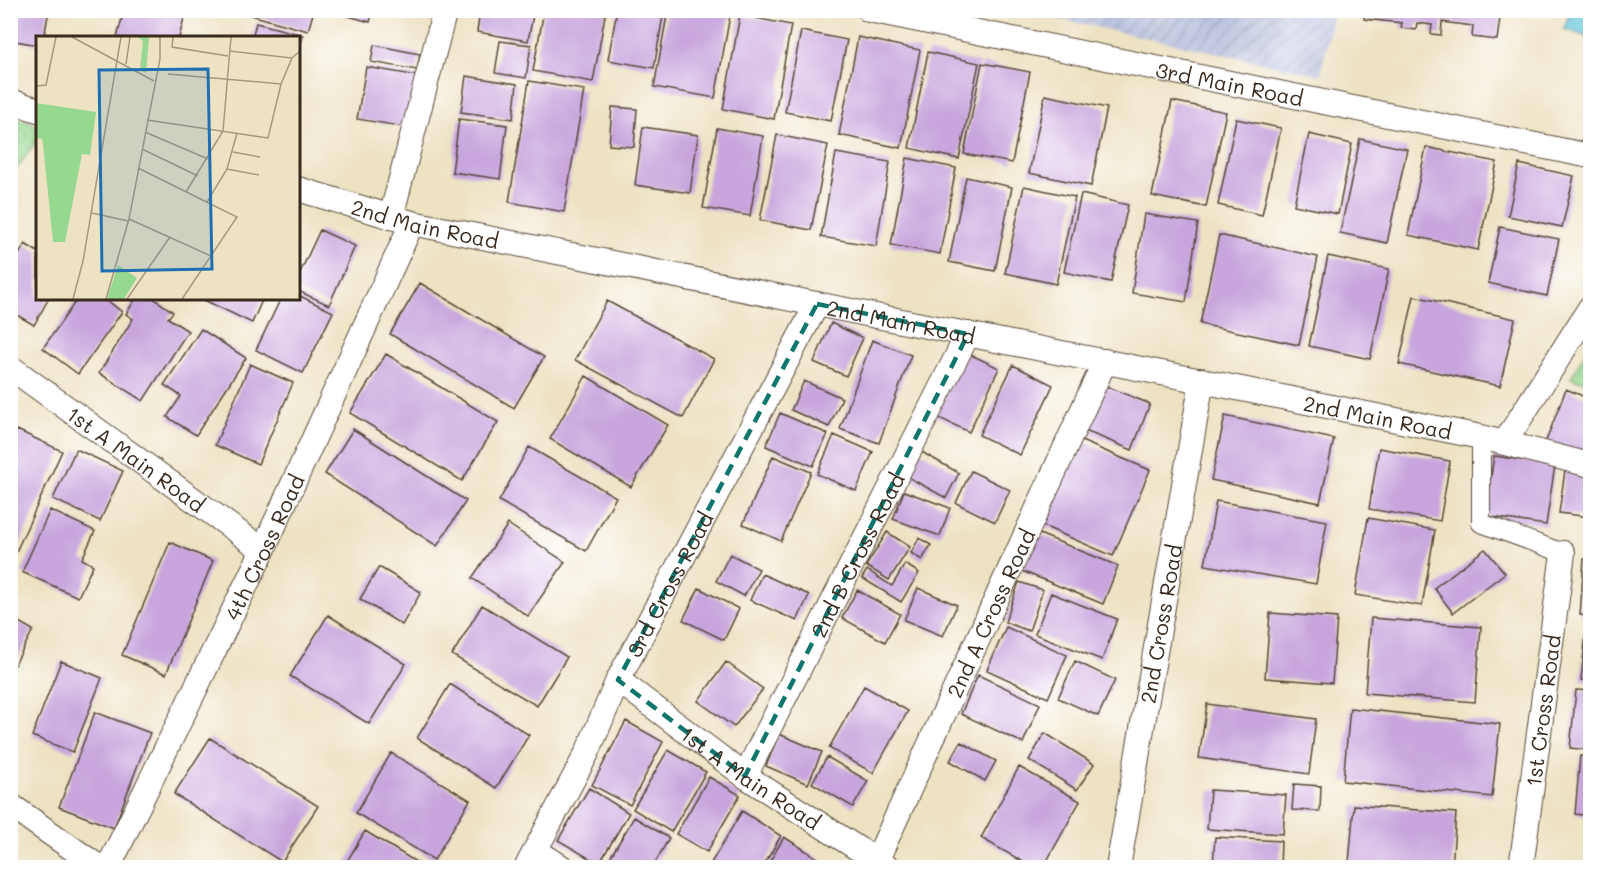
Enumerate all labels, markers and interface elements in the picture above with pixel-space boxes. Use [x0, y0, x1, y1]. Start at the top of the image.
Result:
inset map [36, 36, 300, 300]
street label: 3rd Main Road [1154, 55, 1306, 111]
street label: 2nd Main Road [349, 192, 501, 254]
street label: 2nd Main Road [825, 293, 978, 349]
street label: 2nd Main Road [1301, 388, 1454, 444]
street label: 1st A Main Road [62, 399, 211, 517]
street label: 2nd B Cross Road [804, 468, 909, 641]
street label: 4th Cross Road [218, 470, 309, 624]
street label: 3rd Cross Road [619, 507, 718, 661]
street label: 2nd A Cross Road [940, 524, 1040, 701]
street label: 2nd Cross Road [1133, 542, 1187, 705]
street label: 1st Cross Road [1519, 633, 1566, 788]
street label: 1st A Main Road [676, 719, 826, 835]

